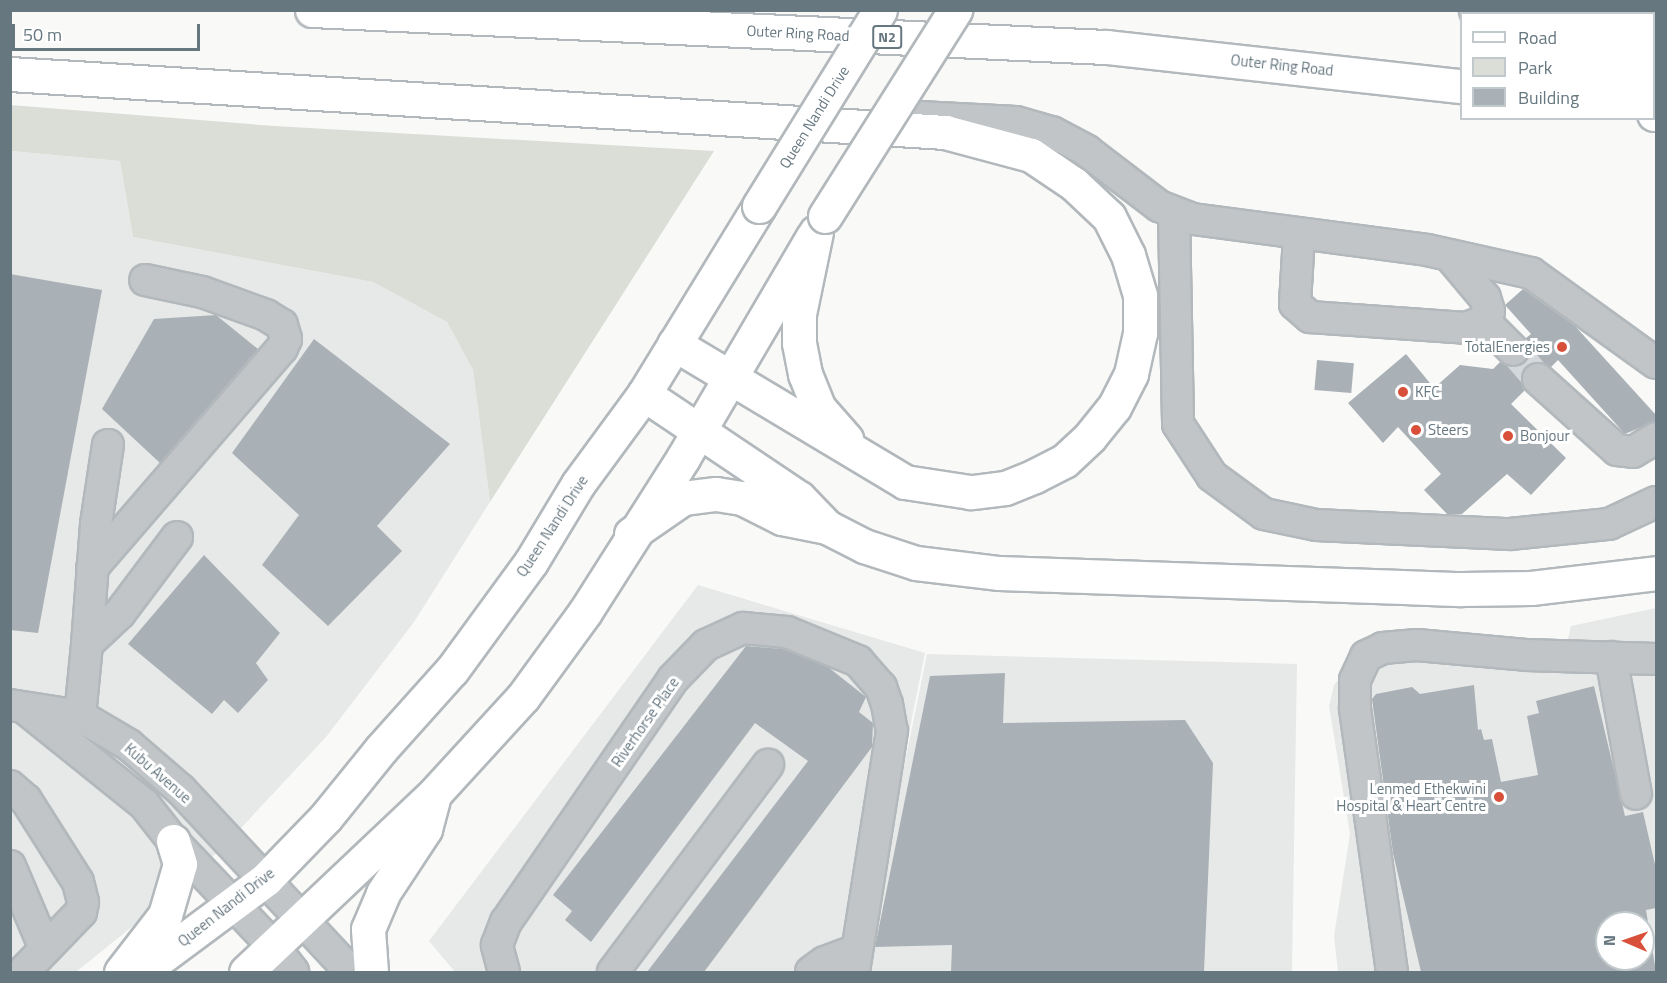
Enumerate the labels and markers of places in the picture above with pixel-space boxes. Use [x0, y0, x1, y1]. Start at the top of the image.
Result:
place label: TotalEnergies [1465, 338, 1550, 356]
marker: TotalEnergies [1555, 340, 1569, 354]
place label: KFC [1415, 383, 1439, 401]
marker: KFC [1396, 385, 1410, 399]
place label: Steers [1428, 421, 1469, 439]
marker: Steers [1409, 423, 1423, 437]
place label: Bonjour [1520, 427, 1570, 445]
marker: Bonjour [1501, 429, 1515, 443]
place label: Lenmed Ethekwini Hospital & Heart Centre [1336, 779, 1486, 814]
marker: Lenmed Ethekwini Hospital & Heart Centre [1490, 788, 1508, 806]

